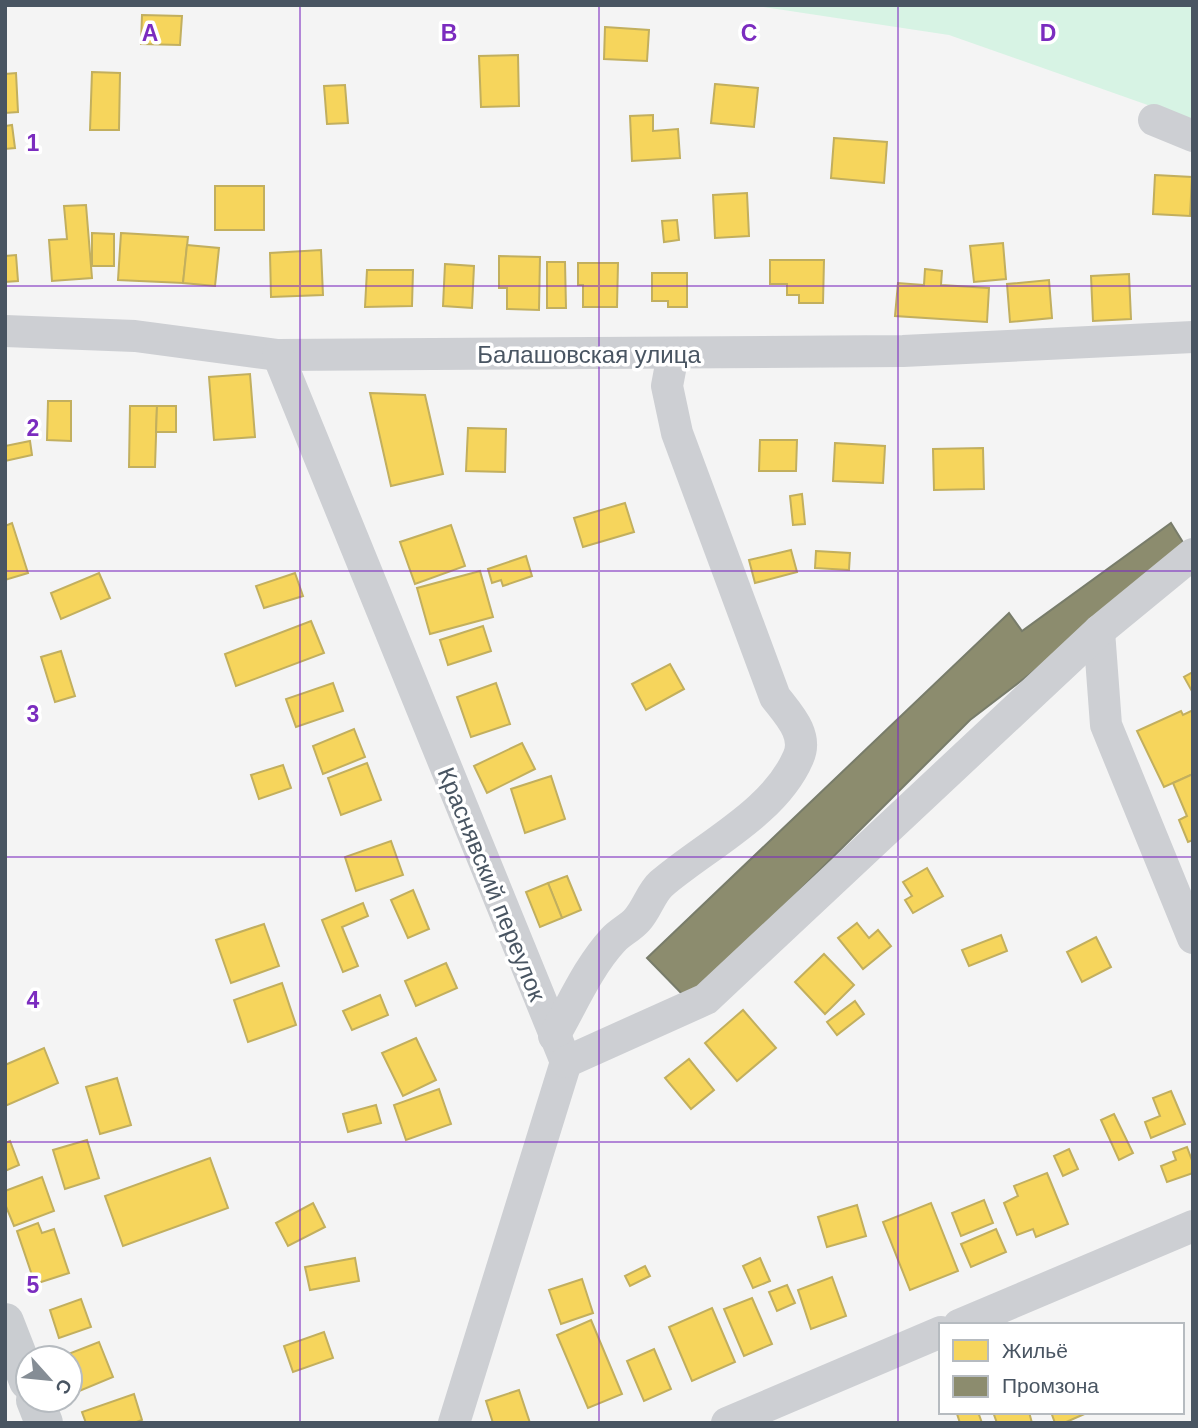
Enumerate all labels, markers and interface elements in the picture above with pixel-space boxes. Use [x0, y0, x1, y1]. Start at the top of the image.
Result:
text: A [142, 20, 158, 46]
text: B [441, 20, 457, 46]
text: C [741, 20, 757, 46]
text: D [1040, 20, 1056, 46]
text: 1 [27, 130, 40, 156]
street label: Балашовская улица [477, 341, 701, 368]
text: 2 [27, 415, 39, 441]
text: 3 [27, 701, 39, 727]
street label: Краснявский переулок [433, 763, 551, 1005]
text: 4 [27, 987, 40, 1013]
text: 5 [27, 1272, 40, 1298]
legend [939, 1323, 1184, 1414]
text: Жильё [1002, 1339, 1068, 1362]
north arrow [14, 1344, 84, 1414]
text: Промзона [1002, 1374, 1099, 1397]
text: С [51, 1376, 76, 1398]

